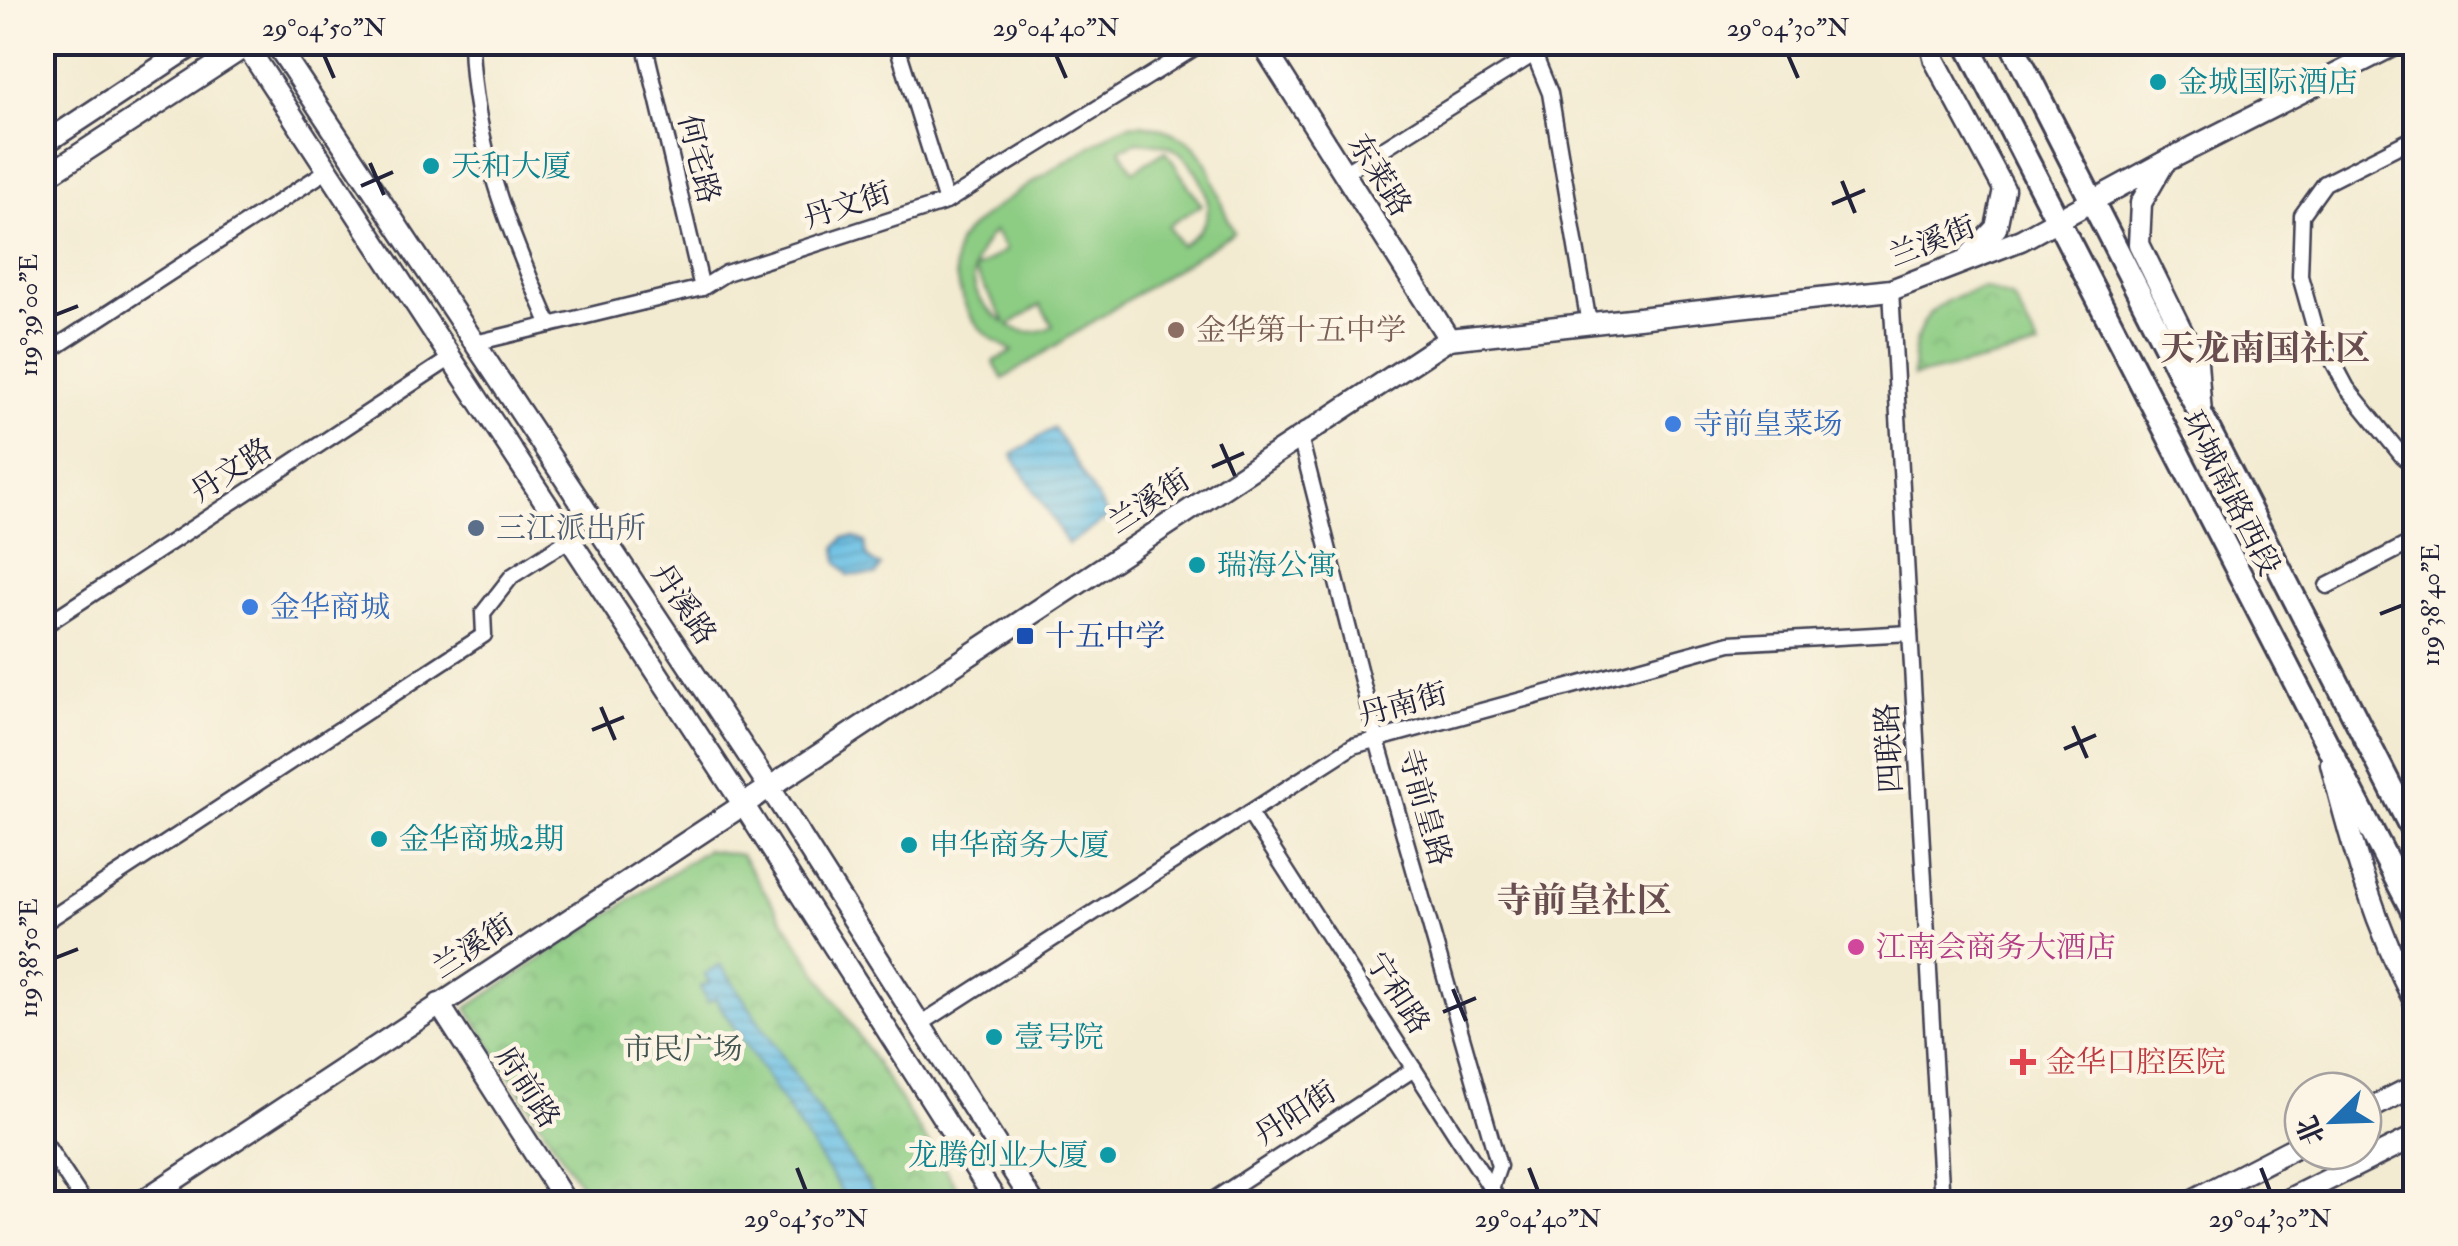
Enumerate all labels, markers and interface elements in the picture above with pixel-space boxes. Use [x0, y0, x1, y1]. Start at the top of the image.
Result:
text: 29°04'50"N [262, 13, 387, 44]
text: 29°04'40"N [993, 13, 1120, 44]
text: 29°04'30"N [1727, 13, 1850, 44]
place label: 金城国际酒店 [2178, 64, 2358, 101]
marker: 金城国际酒店 [2147, 71, 2169, 93]
street label: 何宅路 [670, 111, 727, 207]
street label: 东莱路 [1340, 127, 1419, 223]
place label: 天和大厦 [451, 148, 571, 185]
marker: 天和大厦 [420, 155, 442, 177]
street label: 丹文街 [799, 174, 896, 237]
street label: 兰溪街 [1884, 208, 1981, 275]
text: 119°39'00"E [14, 254, 45, 376]
place label: 金华第十五中学 [1196, 312, 1406, 349]
marker: 金华第十五中学 [1165, 319, 1187, 341]
district label: 天龙南国社区 [2160, 327, 2370, 371]
street label: 环城南路西段 [2173, 405, 2288, 582]
place label: 寺前皇菜场 [1693, 406, 1843, 443]
marker: 寺前皇菜场 [1662, 413, 1684, 435]
street label: 丹文路 [183, 430, 279, 510]
street label: 兰溪街 [1101, 461, 1197, 541]
place label: 三江派出所 [496, 510, 646, 547]
marker: 三江派出所 [465, 517, 487, 539]
text: 119°38'40"E [2416, 544, 2447, 666]
place label: 瑞海公寓 [1217, 547, 1337, 584]
marker: 瑞海公寓 [1186, 554, 1208, 576]
street label: 丹溪路 [643, 557, 724, 652]
place label: 金华商城 [270, 589, 390, 626]
marker: 金华商城 [239, 596, 261, 618]
place label: 十五中学 [1045, 618, 1165, 655]
marker: 十五中学 [1014, 625, 1036, 647]
street label: 丹南街 [1355, 675, 1451, 734]
street label: 四联路 [1869, 702, 1910, 794]
street label: 寺前皇路 [1390, 744, 1459, 870]
place label: 金华商城2期 [399, 821, 564, 858]
place label: 申华商务大厦 [929, 827, 1109, 864]
marker: 金华商城2期 [368, 828, 390, 850]
marker: 申华商务大厦 [898, 834, 920, 856]
district label: 寺前皇社区 [1496, 879, 1672, 923]
text: 119°38'50"E [14, 898, 45, 1018]
street label: 兰溪街 [425, 906, 521, 986]
place label: 江南会商务大酒店 [1876, 929, 2116, 966]
marker: 江南会商务大酒店 [1845, 936, 1867, 958]
street label: 宁和路 [1358, 945, 1438, 1041]
place label: 壹号院 [1014, 1019, 1104, 1056]
marker: 壹号院 [983, 1026, 1005, 1048]
park label: 市民广场 [623, 1031, 743, 1068]
street label: 府前路 [488, 1039, 568, 1135]
place label: 金华口腔医院 [2046, 1044, 2226, 1081]
marker: 金华口腔医院 [2010, 1049, 2036, 1075]
north arrow [2283, 1071, 2383, 1171]
street label: 丹阳街 [1247, 1073, 1343, 1153]
text: 北 [2290, 1110, 2333, 1150]
place label: 龙腾创业大厦 [908, 1137, 1088, 1174]
marker: 龙腾创业大厦 [1097, 1144, 1119, 1166]
text: 29°04'50"N [744, 1204, 869, 1235]
text: 29°04'40"N [1475, 1204, 1602, 1235]
text: 29°04'30"N [2209, 1204, 2332, 1235]

